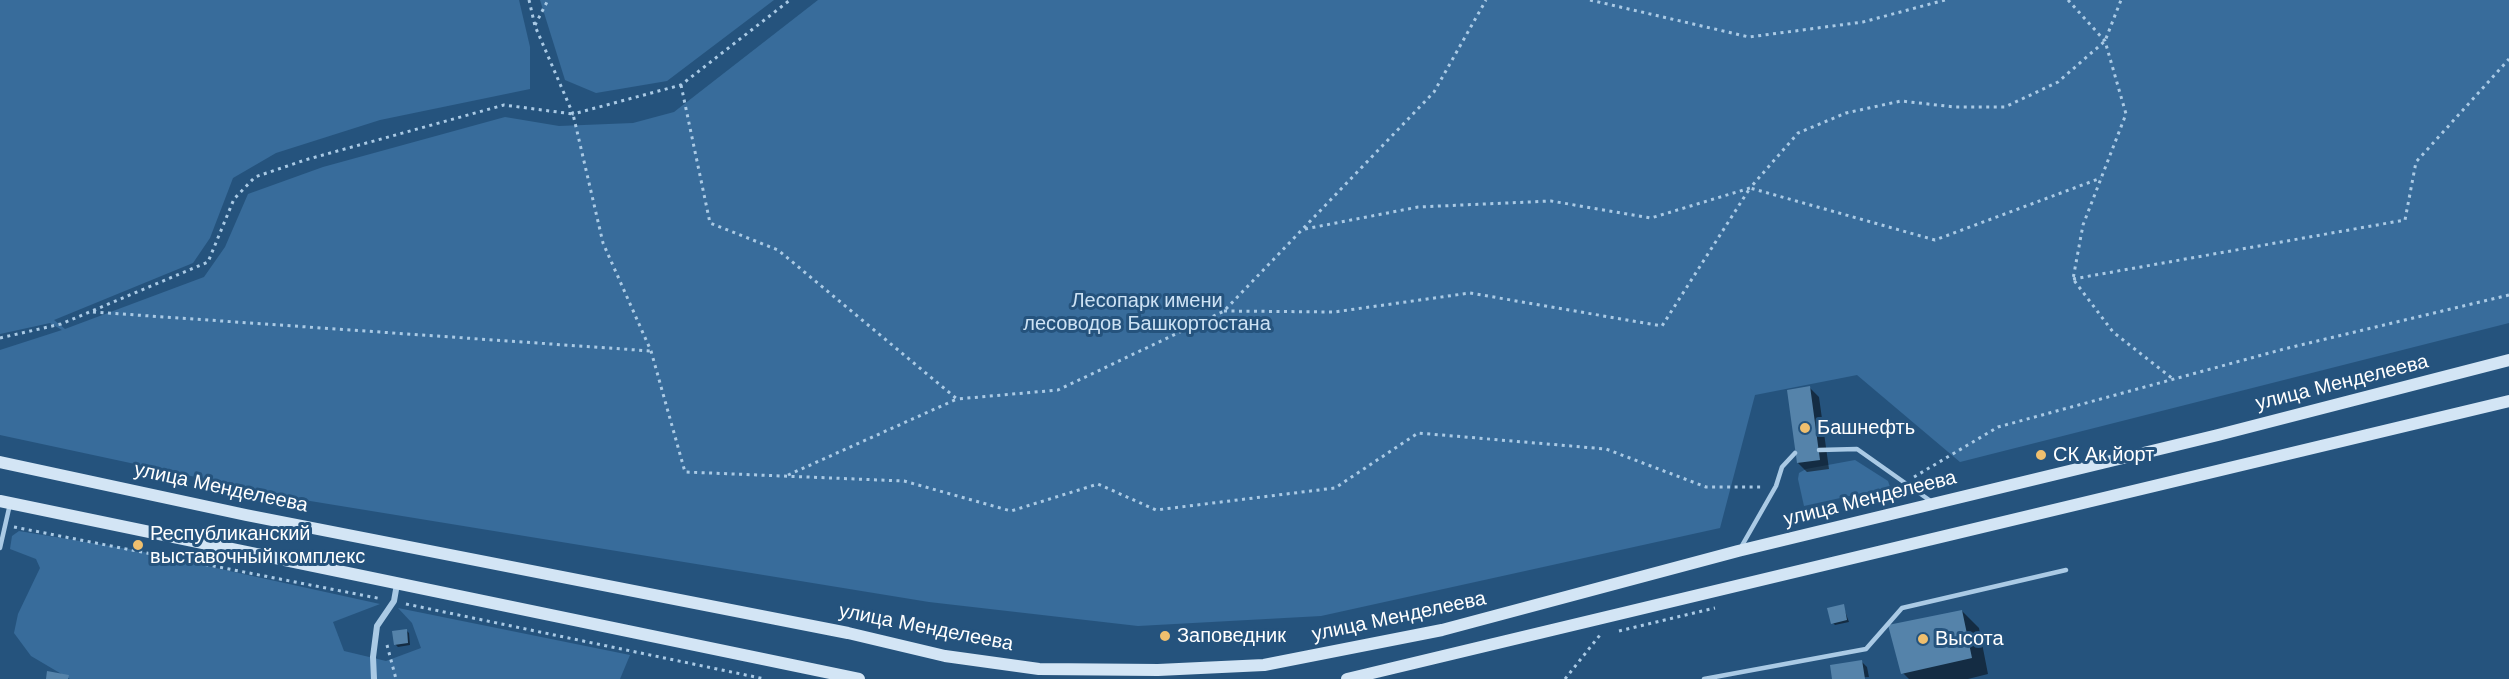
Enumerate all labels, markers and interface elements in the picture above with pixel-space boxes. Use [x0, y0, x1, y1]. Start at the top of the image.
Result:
park label: Лесопарк имени лесоводов Башкортостана [1023, 289, 1271, 336]
street label: улица Менделеева [2253, 350, 2431, 416]
place label: Башнефть [1817, 416, 1915, 440]
marker: Башнефть [1798, 421, 1812, 435]
place label: СК Ак йорт [2053, 443, 2154, 467]
marker: СК Ак йорт [2034, 448, 2048, 462]
street label: улица Менделеева [132, 458, 310, 518]
street label: улица Менделеева [1781, 466, 1959, 532]
place label: Республиканский выставочный комплекс [150, 522, 365, 569]
marker: Республиканский выставочный комплекс [131, 538, 145, 552]
street label: улица Менделеева [1310, 587, 1488, 647]
street label: улица Менделеева [837, 599, 1015, 657]
place label: Заповедник [1177, 624, 1286, 648]
place label: Высота [1935, 627, 2004, 651]
marker: Заповедник [1158, 629, 1172, 643]
marker: Высота [1916, 632, 1930, 646]

